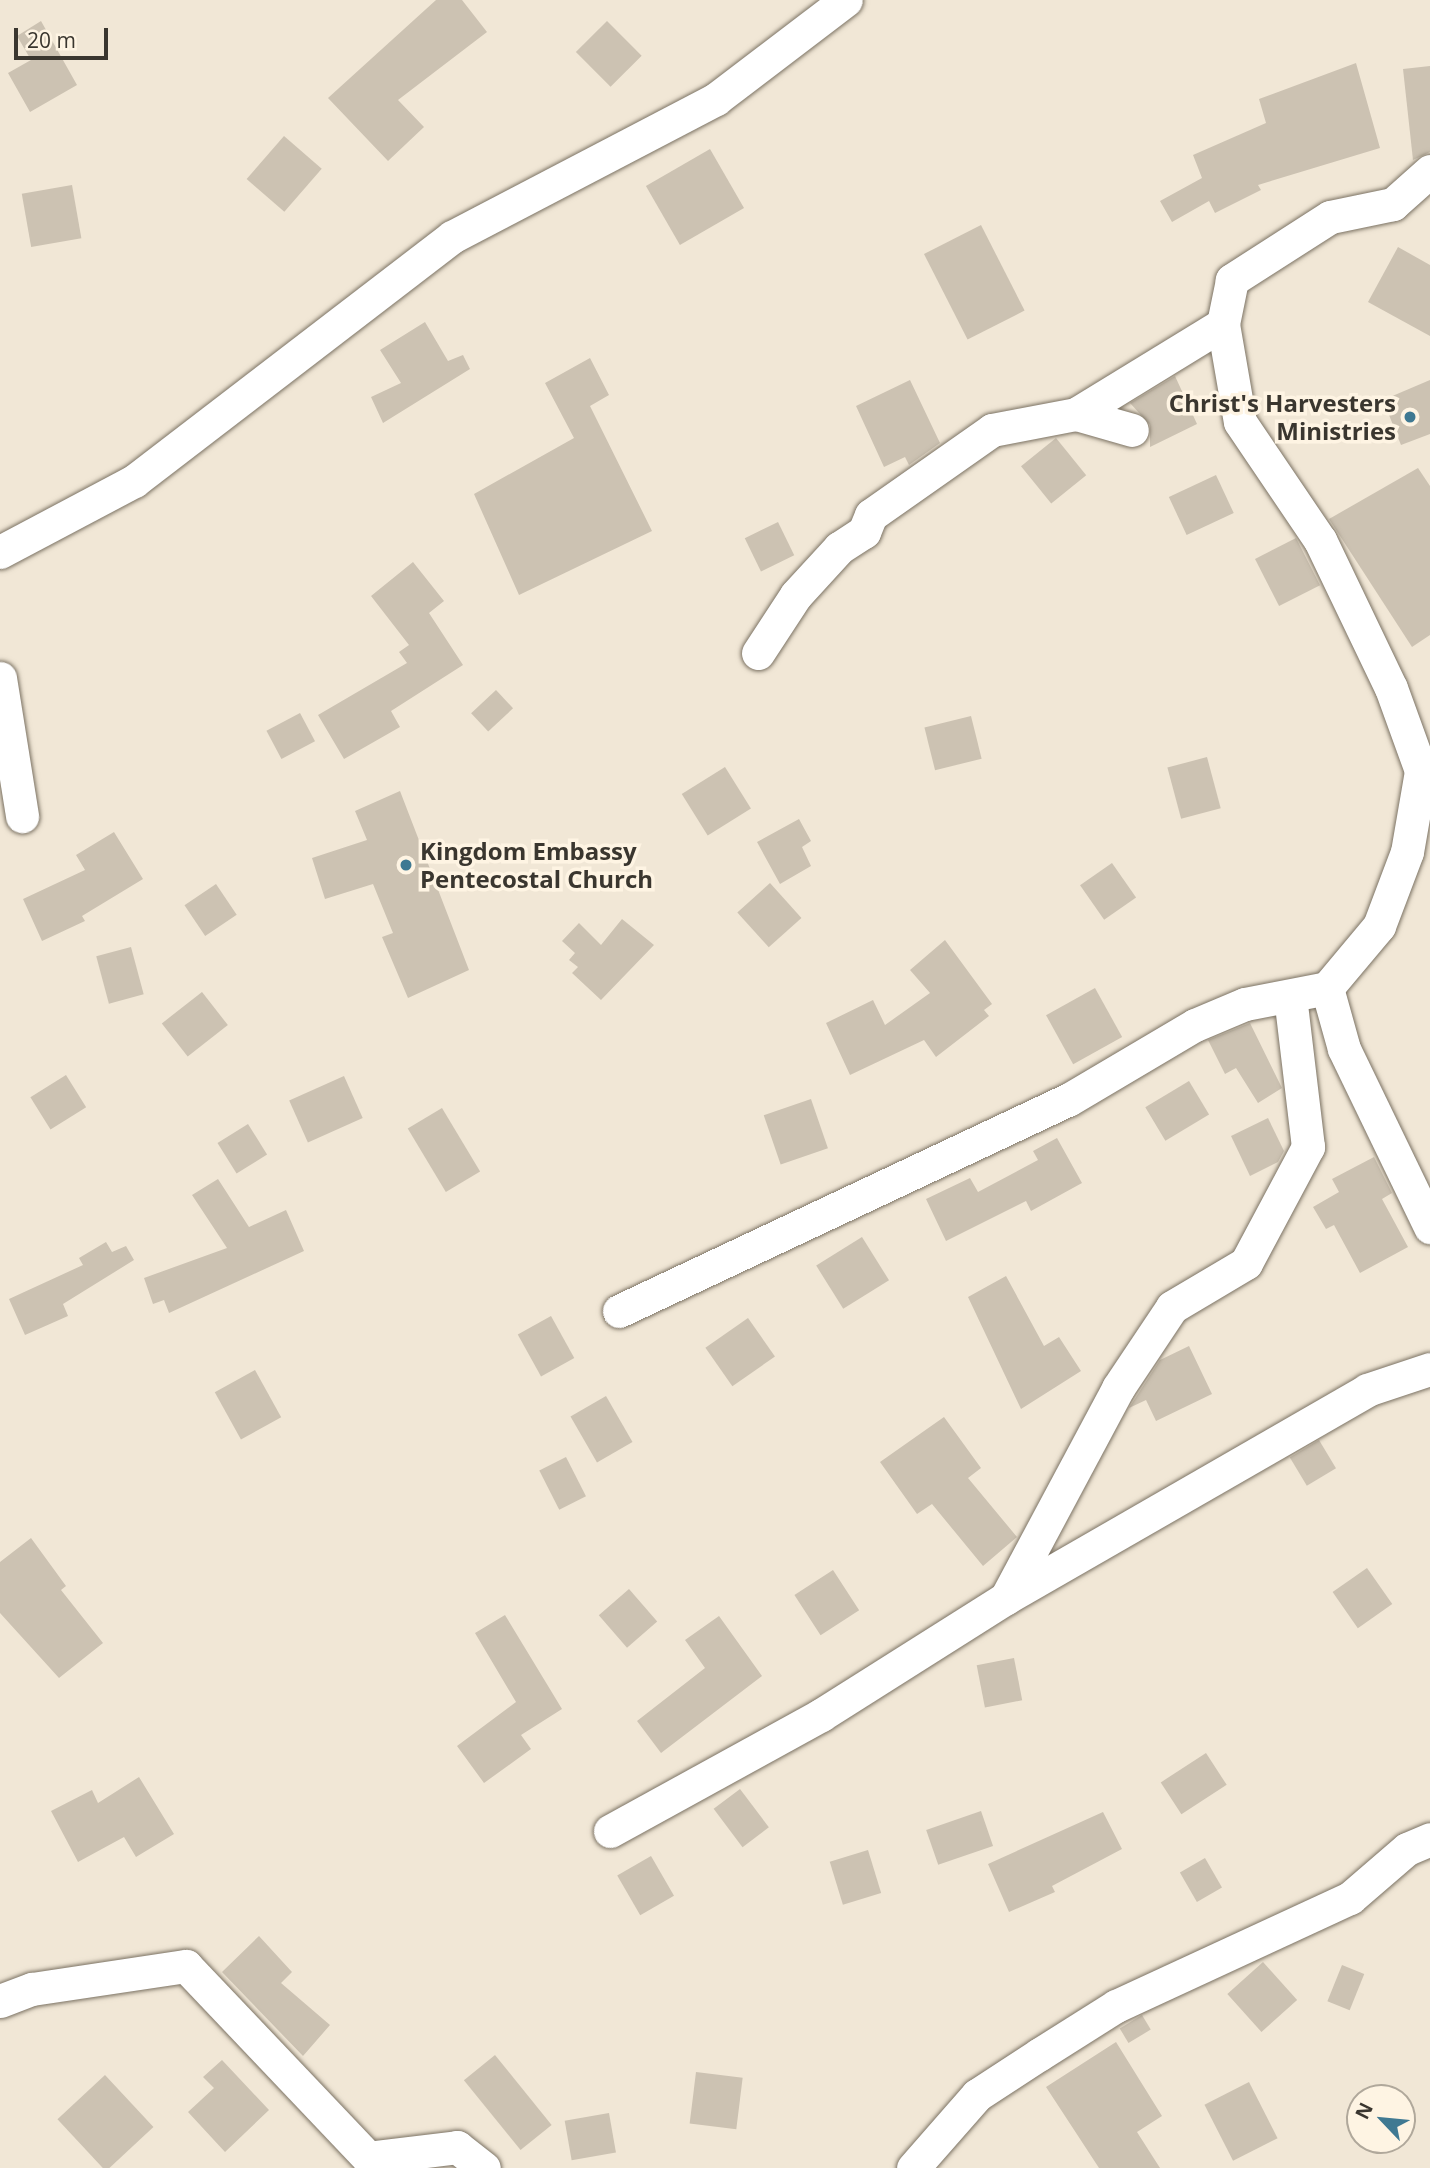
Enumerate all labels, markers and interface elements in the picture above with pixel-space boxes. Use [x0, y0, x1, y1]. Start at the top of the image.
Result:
scale bar [18, 14, 112, 58]
text: 20 m [27, 26, 76, 54]
place label: Christ's Harvesters Ministries [1169, 389, 1396, 445]
marker: Christ's Harvesters Ministries [1402, 409, 1418, 425]
place label: Kingdom Embassy Pentecostal Church [420, 837, 653, 893]
marker: Kingdom Embassy Pentecostal Church [398, 857, 414, 873]
north arrow [1346, 2084, 1416, 2154]
text: N [1349, 2098, 1379, 2123]

